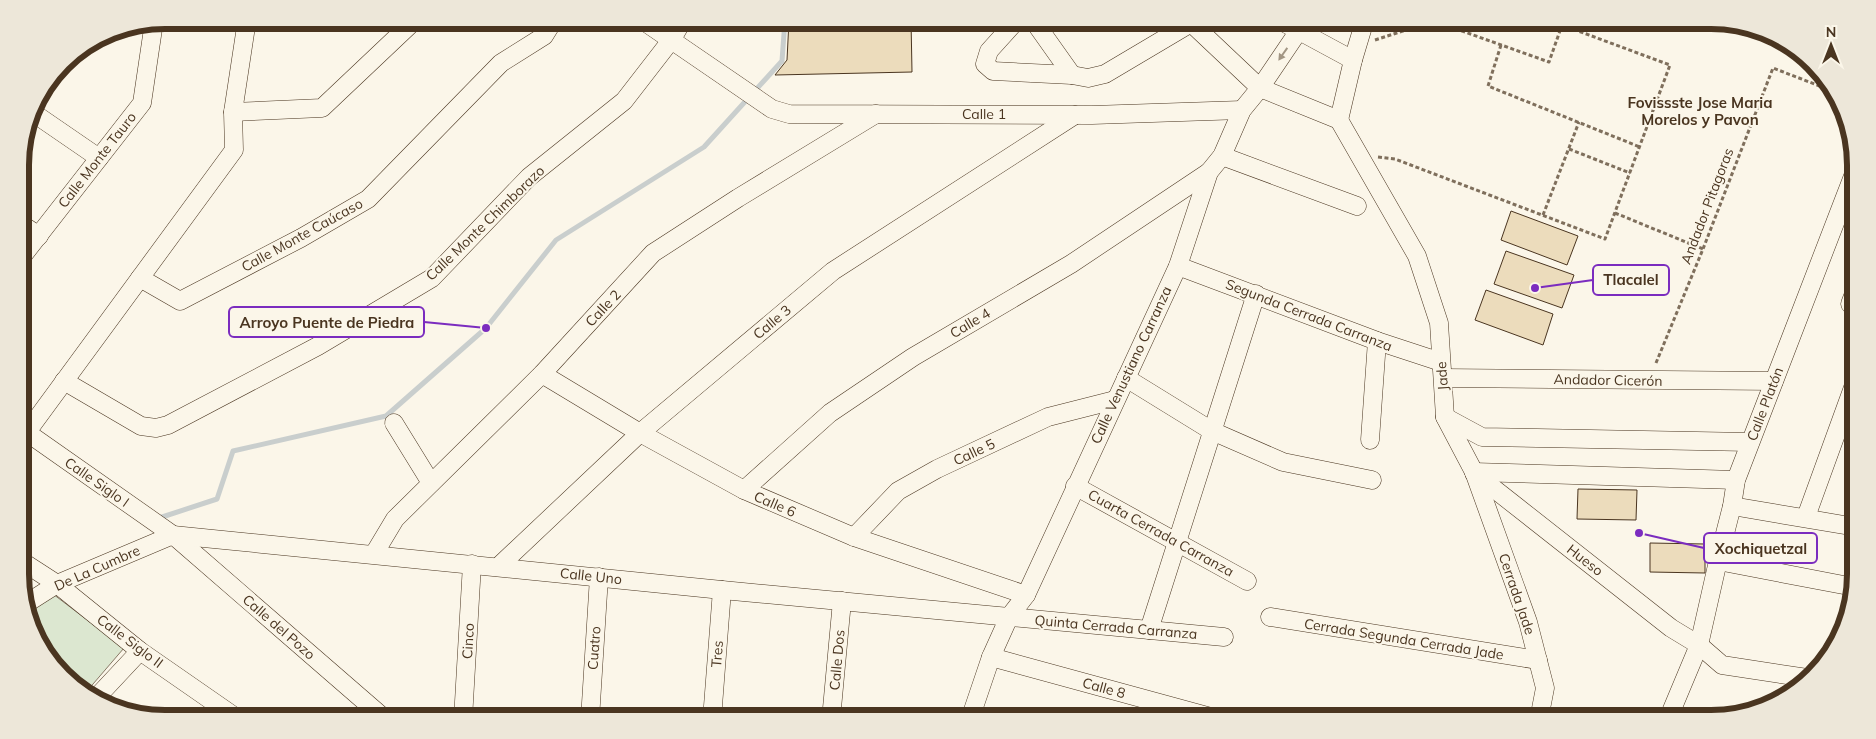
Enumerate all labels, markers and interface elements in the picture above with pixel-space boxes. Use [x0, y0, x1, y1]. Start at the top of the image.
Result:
north arrow [1806, 20, 1856, 70]
text: N [1826, 23, 1836, 41]
one-way arrow [1278, 48, 1288, 61]
district label: Fovissste Jose Maria Morelos y Pavon [1627, 93, 1773, 129]
street label: Calle 1 [962, 105, 1006, 123]
street label: Calle Monte Tauro [54, 108, 140, 212]
street label: Andador Pitagoras [1677, 145, 1737, 267]
street label: Calle Monte Chimborazo [422, 162, 548, 284]
street label: Calle Monte Caúcaso [238, 194, 366, 276]
callout: Tlacalel [1593, 265, 1669, 295]
text: Tlacalel [1603, 270, 1659, 289]
street label: Segunda Cerrada Carranza [1223, 275, 1395, 355]
street label: Calle Venustiano Carranza [1087, 283, 1175, 447]
street label: Calle 2 [581, 286, 625, 330]
street label: Calle 3 [749, 301, 795, 343]
street label: Calle 4 [946, 304, 994, 342]
callout: Arroyo Puente de Piedra [229, 307, 424, 337]
text: Arroyo Puente de Piedra [240, 313, 414, 332]
street label: Jade [1432, 361, 1452, 391]
street label: Calle Platón [1743, 365, 1787, 443]
street label: Andador Cicerón [1553, 370, 1663, 390]
street label: Calle 5 [950, 435, 998, 469]
street label: Calle Siglo I [61, 453, 133, 511]
street label: Cuarta Cerrada Carranza [1085, 485, 1237, 581]
street label: Calle 6 [751, 487, 799, 521]
callout: Xochiquetzal [1704, 533, 1817, 563]
text: Xochiquetzal [1714, 539, 1807, 558]
street label: Hueso [1563, 540, 1607, 580]
street label: De La Cumbre [51, 541, 143, 595]
street label: Cerrada Jade [1495, 551, 1539, 637]
street label: Calle Uno [559, 564, 623, 588]
street label: Calle del Pozo [239, 591, 319, 663]
street label: Calle Siglo II [93, 610, 167, 672]
street label: Quinta Cerrada Carranza [1034, 611, 1198, 643]
street label: Cerrada Segunda Cerrada Jade [1303, 614, 1505, 664]
street label: Cinco [458, 623, 478, 659]
street label: Cuatro [583, 626, 605, 670]
street label: Calle Dos [825, 629, 849, 691]
street label: Tres [707, 640, 727, 668]
street label: Calle 8 [1080, 674, 1128, 702]

